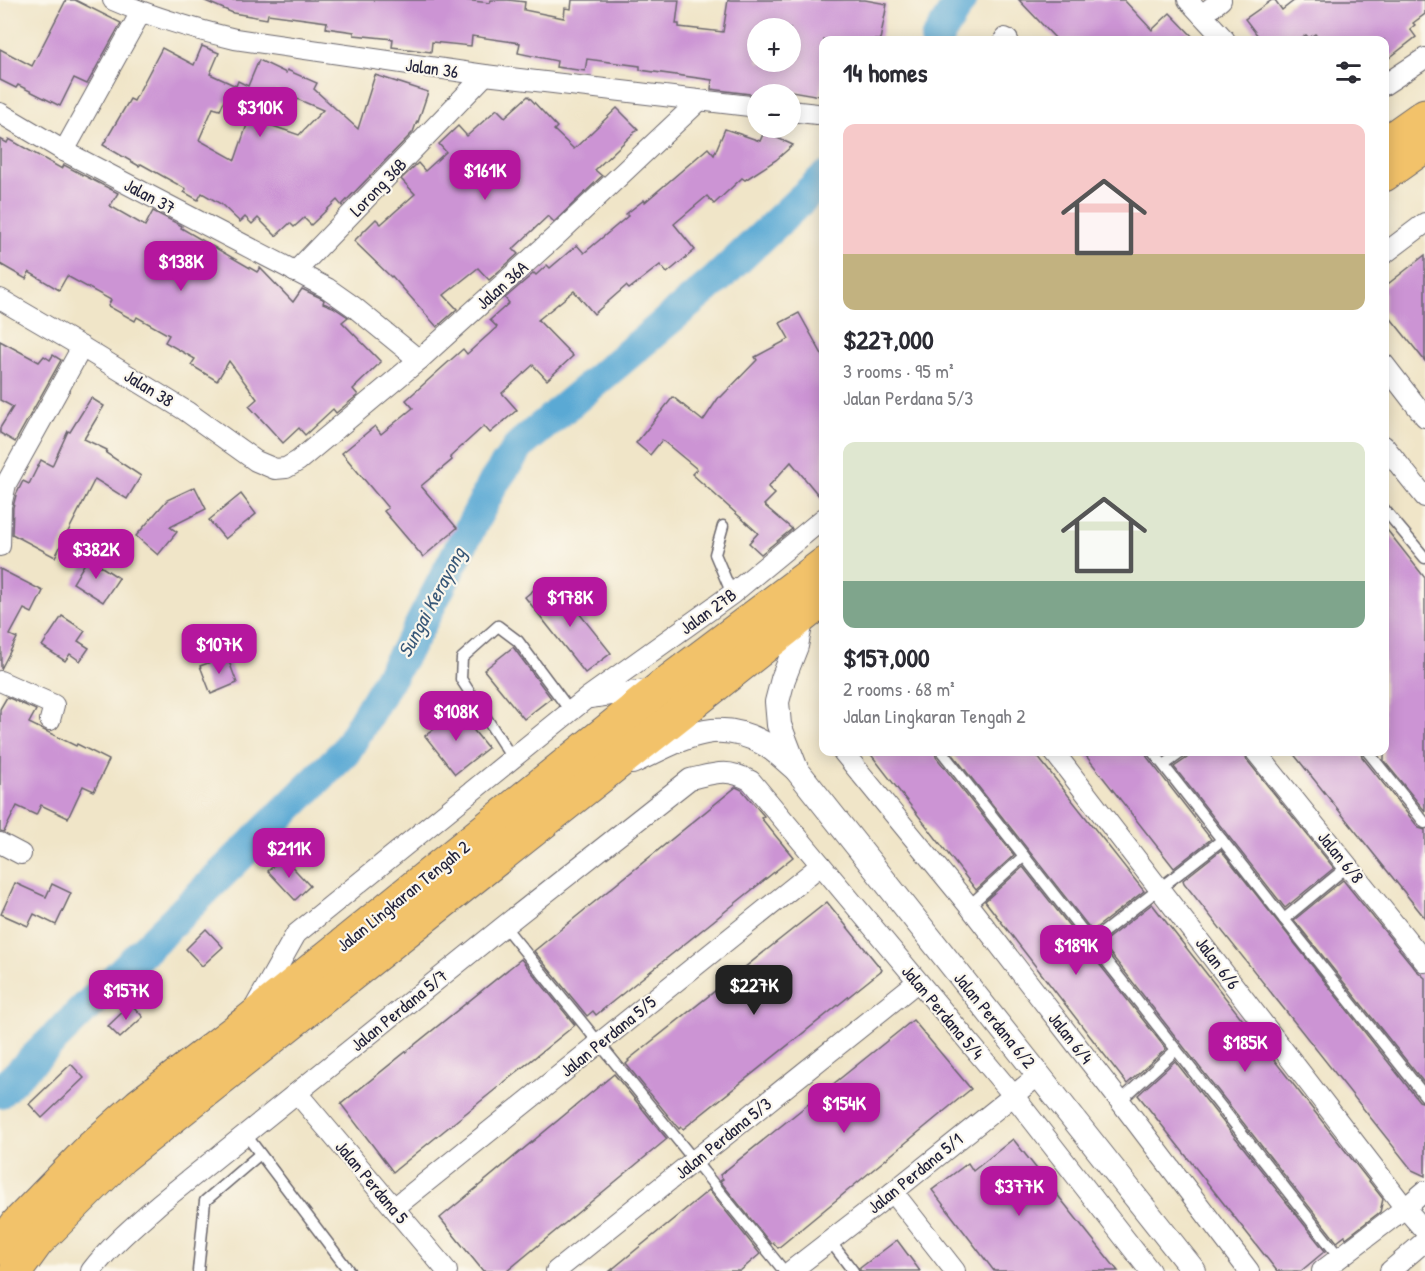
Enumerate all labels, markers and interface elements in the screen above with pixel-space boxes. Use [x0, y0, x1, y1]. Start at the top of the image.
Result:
map controls [747, 18, 801, 138]
button: + [747, 18, 801, 72]
street label: Jalan 36 [404, 52, 460, 84]
text: 14 homes [843, 55, 928, 90]
icon: filters [1332, 56, 1365, 89]
button: − [747, 84, 801, 138]
pin: $310K [218, 87, 302, 138]
text: $310K [237, 93, 283, 120]
pin: $161K [443, 150, 527, 201]
street label: Lorong 36B [344, 152, 412, 222]
text: $161K [463, 156, 507, 183]
icon: home [1050, 163, 1158, 271]
street label: Jalan 37 [120, 172, 180, 220]
pin: $138K [139, 241, 223, 292]
text: $138K [158, 247, 204, 274]
street label: Jalan 36A [471, 255, 534, 315]
text: $227,000 [843, 322, 934, 357]
text: 3 rooms · 95 m² [843, 357, 953, 384]
street label: Jalan 38 [120, 363, 179, 413]
text: Jalan Perdana 5/3 [843, 384, 973, 411]
icon: home [1050, 481, 1158, 589]
pin: $382K [54, 529, 138, 580]
text: $382K [72, 535, 120, 562]
water label: Sungai Kerayong [391, 542, 473, 662]
pin: $178K [528, 577, 612, 628]
street label: Jalan 27B [675, 582, 741, 640]
text: $178K [547, 583, 593, 610]
pin: $107K [177, 624, 261, 675]
text: $107K [196, 630, 242, 657]
text: $157,000 [843, 640, 930, 675]
text: 2 rooms · 68 m² [843, 675, 955, 702]
pin: $108K [414, 691, 498, 742]
text: $108K [433, 697, 479, 724]
text: Jalan Lingkaran Tengah 2 [843, 702, 1026, 729]
street label: Jalan 6/8 [1312, 826, 1370, 889]
pin: $211K [247, 828, 331, 879]
text: $211K [267, 834, 311, 861]
street label: Jalan Lingkaran Tengah 2 [331, 834, 475, 957]
pin: $189K [1034, 925, 1118, 976]
text: $189K [1054, 931, 1098, 958]
street label: Jalan 6/6 [1190, 932, 1246, 994]
street label: Jalan Perdana 5/4 [896, 960, 990, 1065]
street label: Jalan Perdana 5/7 [345, 963, 453, 1057]
pin: $227K [712, 965, 796, 1016]
street label: Jalan Perdana 6/2 [948, 967, 1042, 1074]
pin: $157K [84, 970, 168, 1021]
text: $227K [729, 971, 779, 998]
text: $157K [103, 976, 149, 1003]
street label: Jalan Perdana 5/5 [555, 989, 662, 1082]
street label: Jalan 6/4 [1043, 1007, 1099, 1069]
pin: $185K [1203, 1022, 1287, 1073]
text: $185K [1223, 1028, 1267, 1055]
pin: $154K [802, 1083, 886, 1134]
text: $154K [822, 1089, 866, 1116]
street label: Jalan Perdana 5/3 [670, 1091, 776, 1185]
street label: Jalan Perdana 5/1 [862, 1127, 968, 1219]
street label: Jalan Perdana 5 [330, 1135, 414, 1229]
pin: $377K [977, 1166, 1061, 1217]
text: $377K [994, 1172, 1044, 1199]

